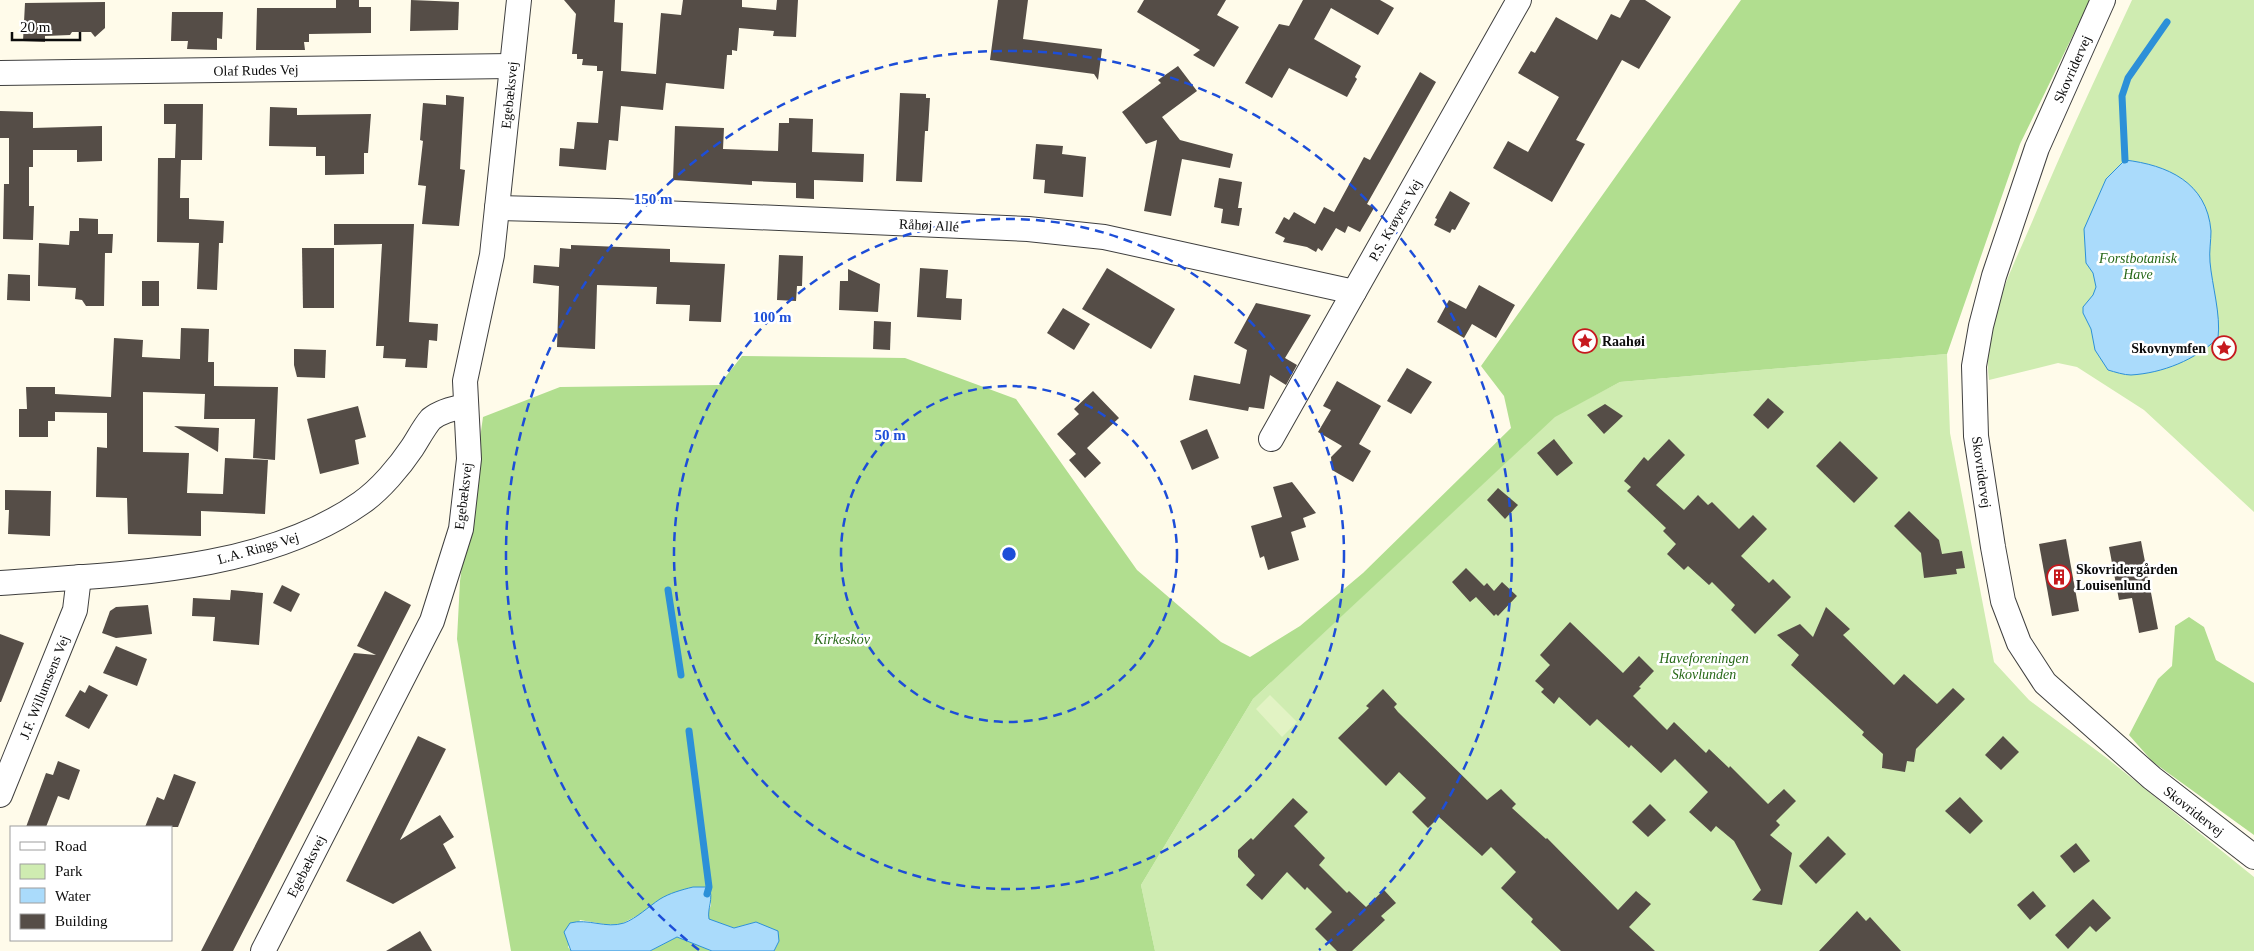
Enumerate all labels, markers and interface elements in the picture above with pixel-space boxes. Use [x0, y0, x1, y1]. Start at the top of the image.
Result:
scale bar [12, 10, 80, 42]
text: 20 m [20, 19, 51, 35]
street label: Skovridervej [2051, 33, 2094, 105]
street label: Egebæksvej [499, 61, 520, 129]
street label: Olaf Rudes Vej [213, 62, 299, 79]
street label: P.S. Krøyers Vej [1366, 177, 1425, 264]
text: 150 m [634, 191, 673, 207]
street label: Råhøj Allé [898, 216, 959, 235]
park label: Forstbotanisk Have [2098, 251, 2178, 282]
text: 100 m [753, 309, 792, 325]
place icon: Raahøi [1572, 328, 1598, 354]
place label: Raahøi [1602, 334, 1645, 349]
place icon: Skovnymfen [2211, 335, 2237, 361]
place label: Skovnymfen [2131, 341, 2206, 356]
text: 50 m [874, 427, 906, 443]
street label: Skovridervej [1969, 435, 1994, 509]
street label: Egebæksvej [452, 462, 475, 531]
street label: L.A. Rings Vej [216, 530, 300, 567]
centre of rings [1000, 545, 1018, 563]
place label: Skovridergården Louisenlund [2076, 562, 2178, 593]
building icon: Skovridergården Louisenlund [2046, 564, 2072, 590]
park label: Kirkeskov [813, 632, 871, 647]
street label: J.F. Willumsens Vej [17, 633, 72, 741]
park label: Haveforeningen Skovlunden [1658, 651, 1749, 682]
street label: Skovridervej [2161, 783, 2227, 840]
legend [10, 826, 172, 941]
street label: Egebæksvej [284, 833, 328, 900]
text: Road [55, 838, 87, 854]
text: Park [55, 863, 83, 879]
text: Water [55, 888, 90, 904]
text: Building [55, 913, 108, 929]

